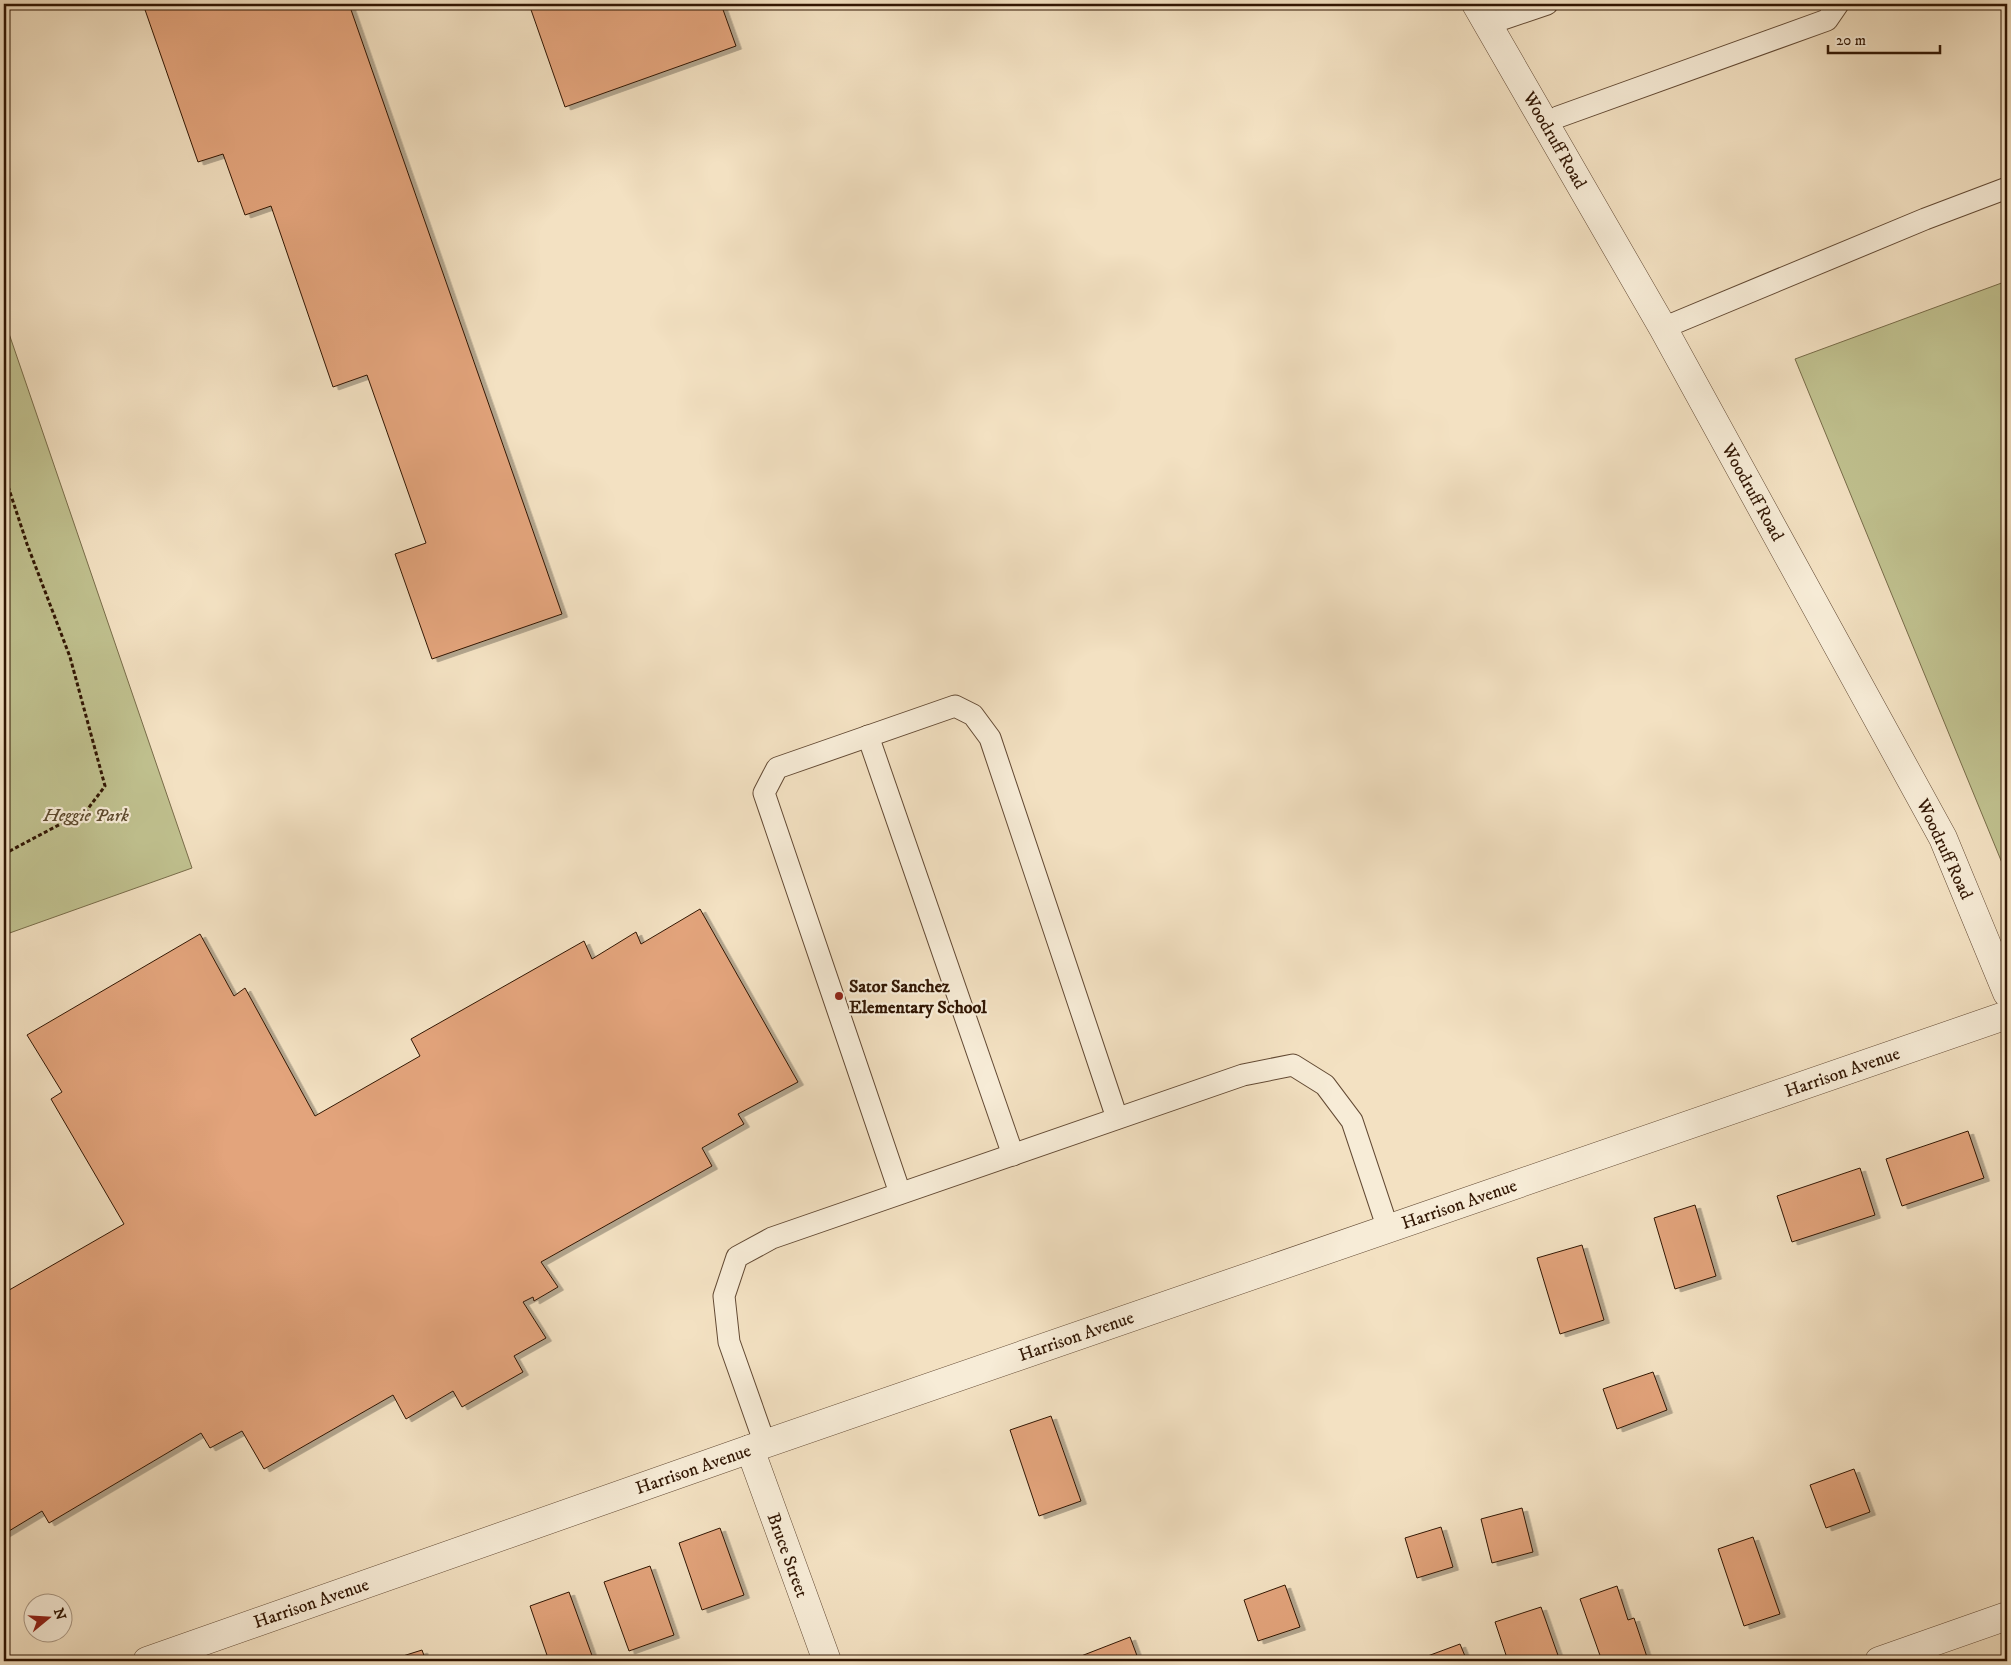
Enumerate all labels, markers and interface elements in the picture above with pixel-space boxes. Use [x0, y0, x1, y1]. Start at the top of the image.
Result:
scale bar [1828, 22, 1941, 54]
text: 20 m [1836, 31, 1866, 50]
street label: Woodruff Road [1517, 87, 1591, 193]
street label: Woodruff Road [1716, 439, 1788, 545]
street label: Woodruff Road [1911, 795, 1977, 903]
park label: Heggie Park [42, 805, 129, 827]
place label: Sator Sanchez Elementary School [849, 976, 987, 1019]
marker: Sator Sanchez Elementary School [833, 990, 845, 1002]
street label: Harrison Avenue [1782, 1043, 1903, 1103]
street label: Harrison Avenue [1399, 1175, 1520, 1235]
street label: Harrison Avenue [1016, 1307, 1137, 1367]
street label: Harrison Avenue [633, 1440, 754, 1500]
street label: Bruce Street [762, 1510, 813, 1601]
street label: Harrison Avenue [251, 1574, 372, 1634]
north arrow [22, 1592, 72, 1642]
text: N [49, 1606, 70, 1623]

